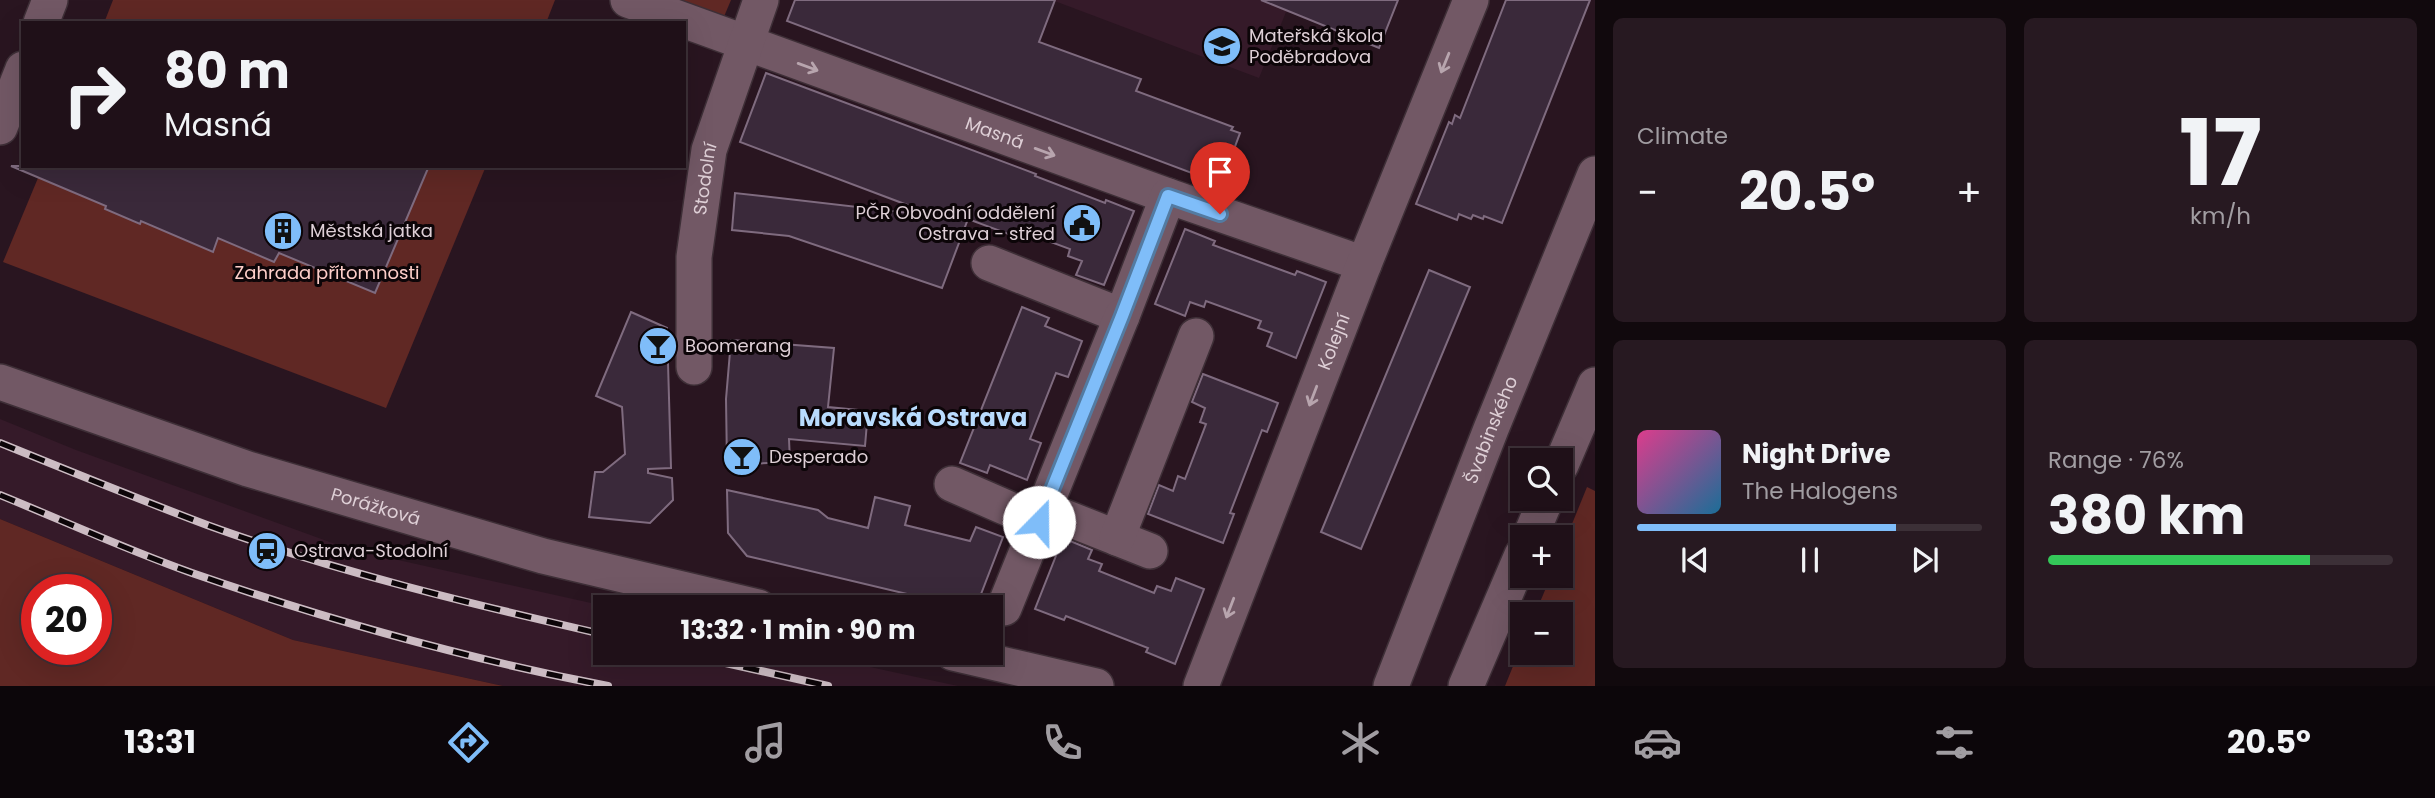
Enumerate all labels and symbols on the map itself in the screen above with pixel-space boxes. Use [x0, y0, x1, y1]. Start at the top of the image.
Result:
place label: Mateřská škola Poděbradova [1249, 23, 1384, 69]
school or university icon: Mateřská škola Poděbradova [1201, 25, 1243, 67]
one-way arrow [1438, 52, 1451, 74]
one-way arrow [797, 62, 819, 74]
street label: Masná [962, 110, 1028, 155]
street label: Stodolní [687, 139, 723, 216]
pin [1190, 142, 1250, 214]
one-way arrow [1034, 147, 1056, 159]
place label: PČR Obvodní oddělení Ostrava - střed [856, 200, 1055, 246]
public building icon: PČR Obvodní oddělení Ostrava - střed [1061, 202, 1103, 244]
building icon: Městská jatka [262, 210, 304, 252]
place label: Městská jatka [310, 218, 433, 243]
park label: Zahrada přítomnosti [235, 260, 419, 285]
street label: Kolejní [1311, 310, 1356, 373]
bar icon: Boomerang [637, 325, 679, 367]
place label: Boomerang [685, 333, 791, 358]
street label: Švabinského [1458, 372, 1523, 487]
one-way arrow [1305, 385, 1318, 406]
district label: Moravská Ostrava [799, 401, 1027, 434]
bar icon: Desperado [721, 436, 763, 478]
place label: Desperado [769, 444, 868, 469]
street label: Porážková [328, 481, 424, 531]
position arrow [1002, 485, 1076, 559]
station icon: Ostrava-Stodolní [246, 530, 288, 572]
place label: Ostrava-Stodolní [294, 538, 448, 563]
speed limit sign: 20 [21, 574, 112, 665]
one-way arrow [1223, 597, 1236, 619]

